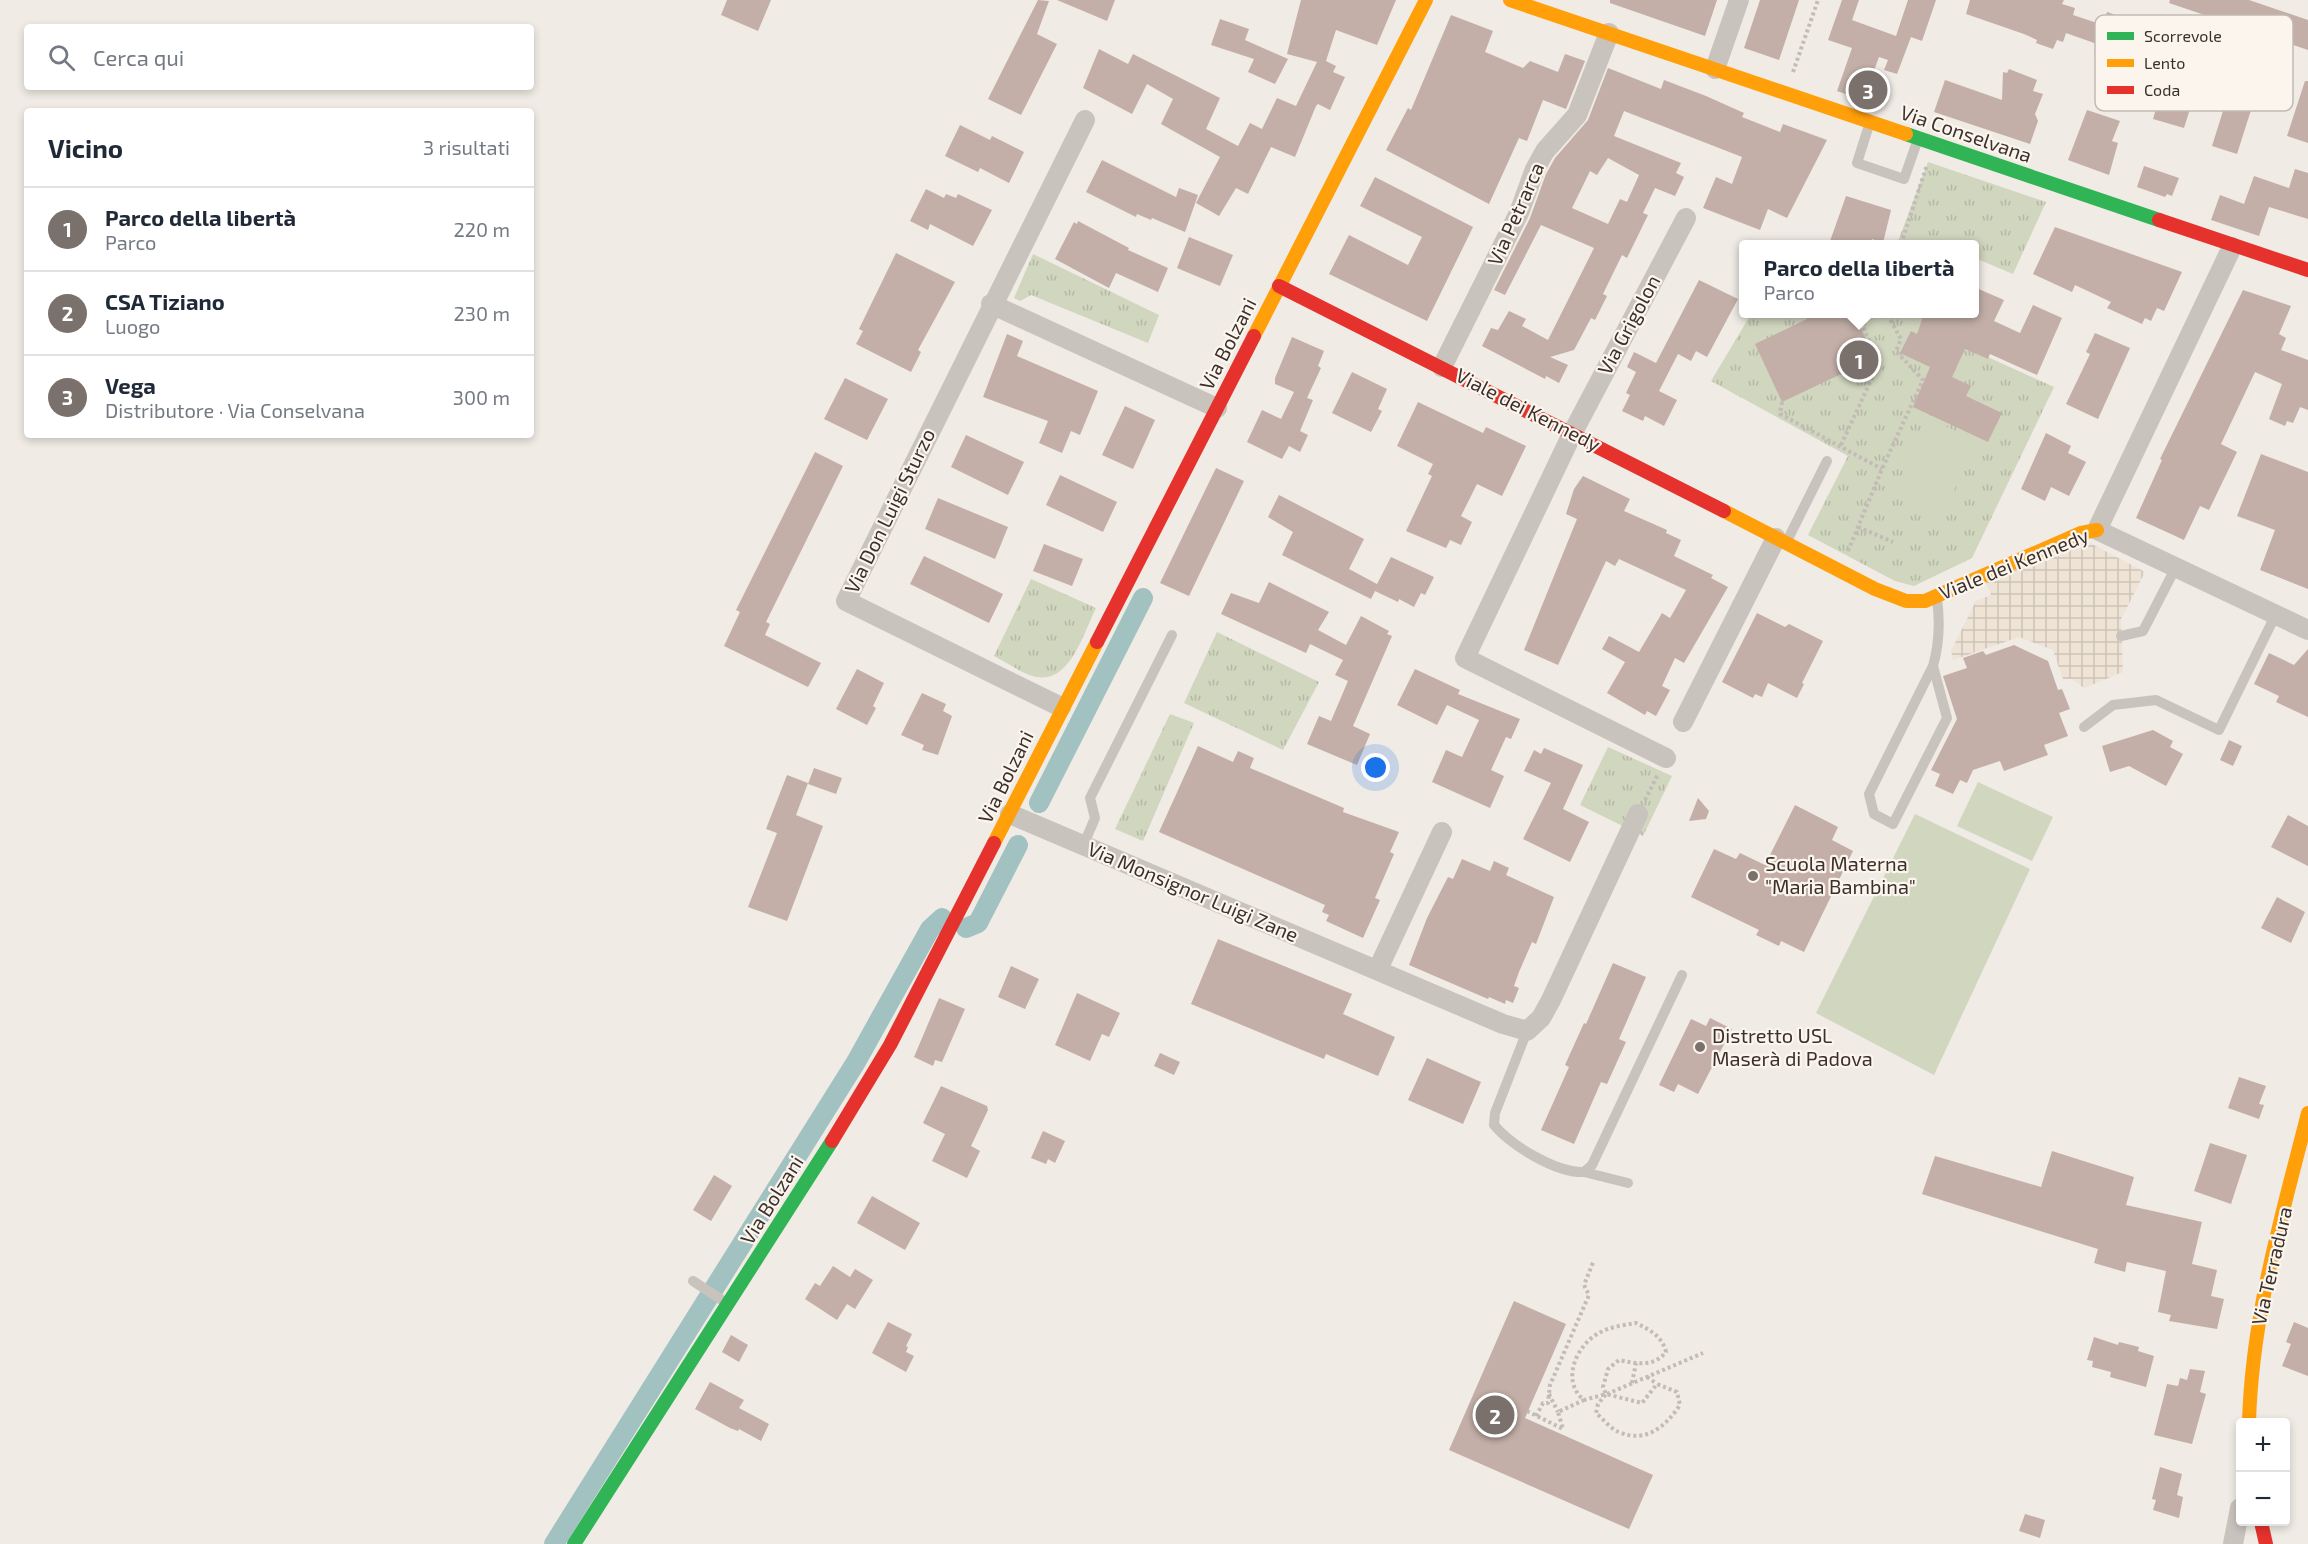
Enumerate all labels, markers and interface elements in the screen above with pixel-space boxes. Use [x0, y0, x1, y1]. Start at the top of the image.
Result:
legend [2095, 15, 2293, 111]
search box [24, 24, 534, 90]
text: Scorrevole [2144, 26, 2222, 45]
icon: search [45, 41, 78, 74]
text: Cerca qui [93, 44, 184, 70]
text: Lento [2144, 53, 2185, 72]
pin: 3 [1848, 68, 1888, 112]
text: Coda [2144, 80, 2180, 99]
street label: Via Conselvana [1897, 99, 2035, 167]
text: Vicino [48, 132, 123, 163]
text: 3 risultati [423, 135, 510, 159]
street label: Via Petrarca [1482, 158, 1548, 269]
text: Parco della libertà [105, 204, 296, 230]
text: 1 [63, 217, 72, 241]
text: 220 m [453, 217, 510, 241]
text: Parco [105, 230, 156, 254]
popup [1739, 240, 1979, 318]
text: Parco della libertà [1763, 254, 1955, 280]
street label: Via Grigolon [1592, 271, 1664, 378]
text: Parco [1763, 280, 1815, 304]
text: CSA Tiziano [105, 288, 225, 314]
street label: Via Bolzani [1194, 294, 1261, 394]
text: 2 [62, 301, 73, 325]
text: 230 m [454, 301, 510, 325]
text: Luogo [105, 314, 160, 338]
pin: 1 [1840, 338, 1878, 382]
street label: Viale dei Kennedy [1452, 362, 1605, 456]
text: Vega [105, 372, 156, 398]
text: 3 [62, 385, 73, 409]
text: 300 m [453, 385, 510, 409]
text: Distributore · Via Conselvana [105, 398, 365, 422]
street label: Via Don Luigi Sturzo [839, 424, 939, 597]
street label: Viale dei Kennedy [1935, 522, 2092, 604]
street label: Via Bolzani [972, 726, 1038, 827]
your location [1361, 753, 1390, 782]
street label: Via Monsignor Luigi Zane [1085, 836, 1302, 946]
place label: Scuola Materna "Maria Bambina" [1765, 851, 1916, 898]
marker: Scuola Materna "Maria Bambina" [1746, 869, 1760, 883]
place label: Distretto USL Maserà di Padova [1712, 1023, 1873, 1070]
marker: Distretto USL Maserà di Padova [1693, 1040, 1707, 1054]
street label: Via Bolzani [734, 1151, 808, 1248]
street label: Via Terradura [2246, 1204, 2296, 1327]
pin: 2 [1476, 1392, 1514, 1438]
map controls [2236, 1418, 2290, 1526]
button: + [2236, 1418, 2290, 1472]
button: − [2236, 1472, 2290, 1526]

